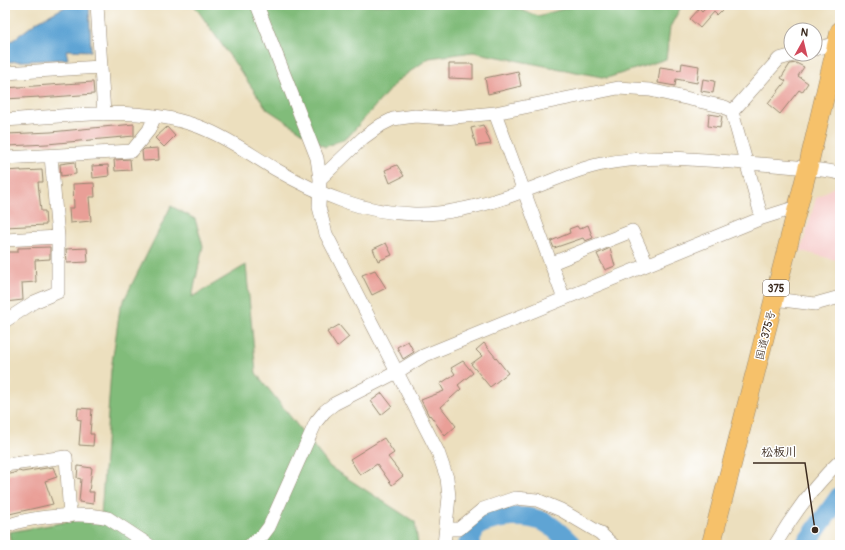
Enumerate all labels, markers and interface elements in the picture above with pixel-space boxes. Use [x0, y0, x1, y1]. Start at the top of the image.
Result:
north arrow [783, 22, 823, 62]
text: N [800, 26, 809, 40]
road number: 375 [763, 280, 789, 296]
street label: 国道375号 [753, 309, 778, 361]
callout: 松板川 [753, 439, 805, 463]
text: 松板川 [761, 445, 797, 460]

